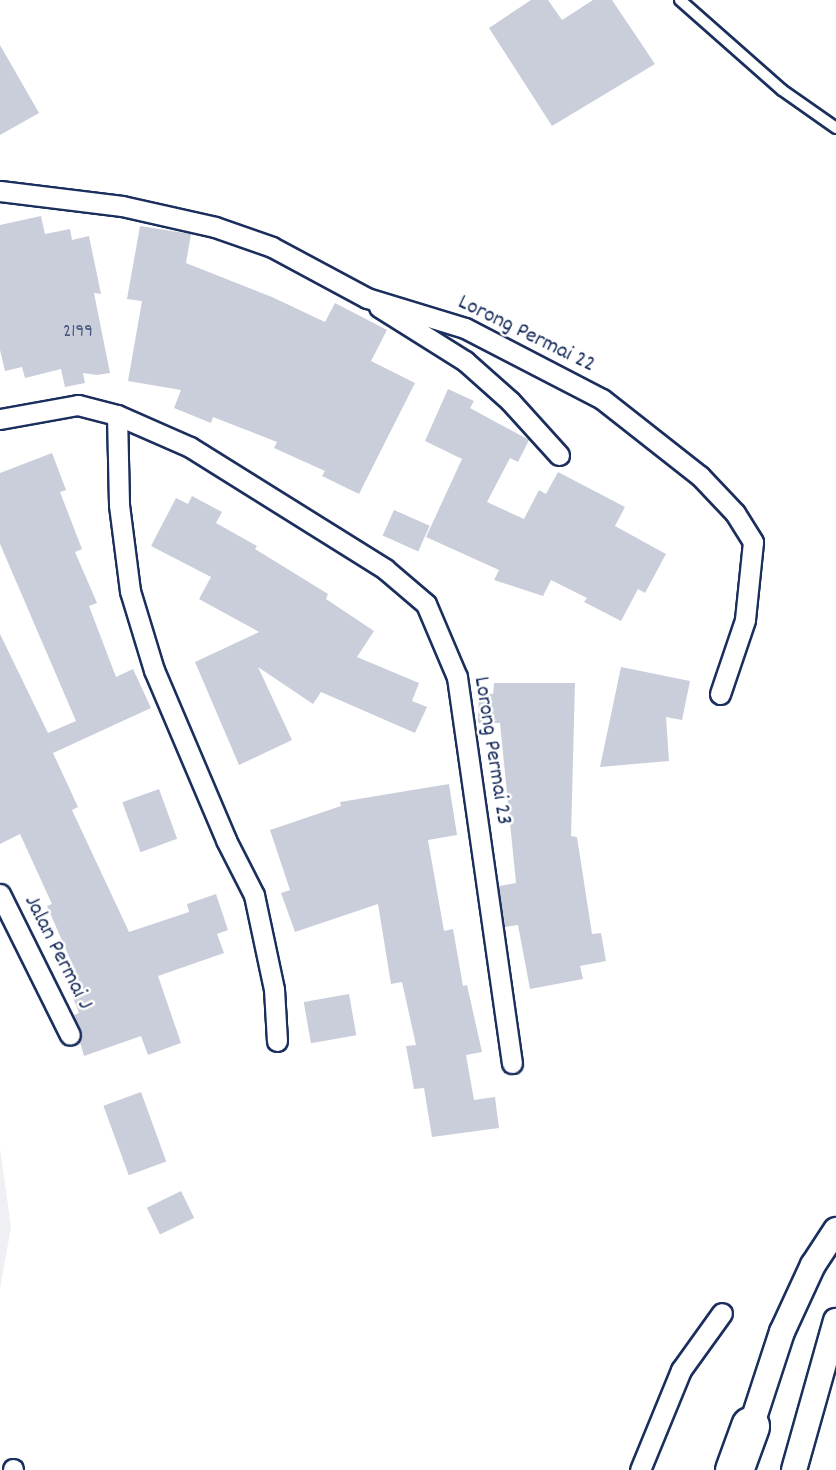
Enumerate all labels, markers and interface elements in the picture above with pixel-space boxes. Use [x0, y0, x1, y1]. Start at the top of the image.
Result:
street label: Lorong Permai 22 [453, 290, 599, 380]
house number: 2199 [63, 322, 93, 344]
street label: Lorong Permai 23 [466, 675, 516, 827]
street label: Jalan Permai J [16, 891, 98, 1015]

